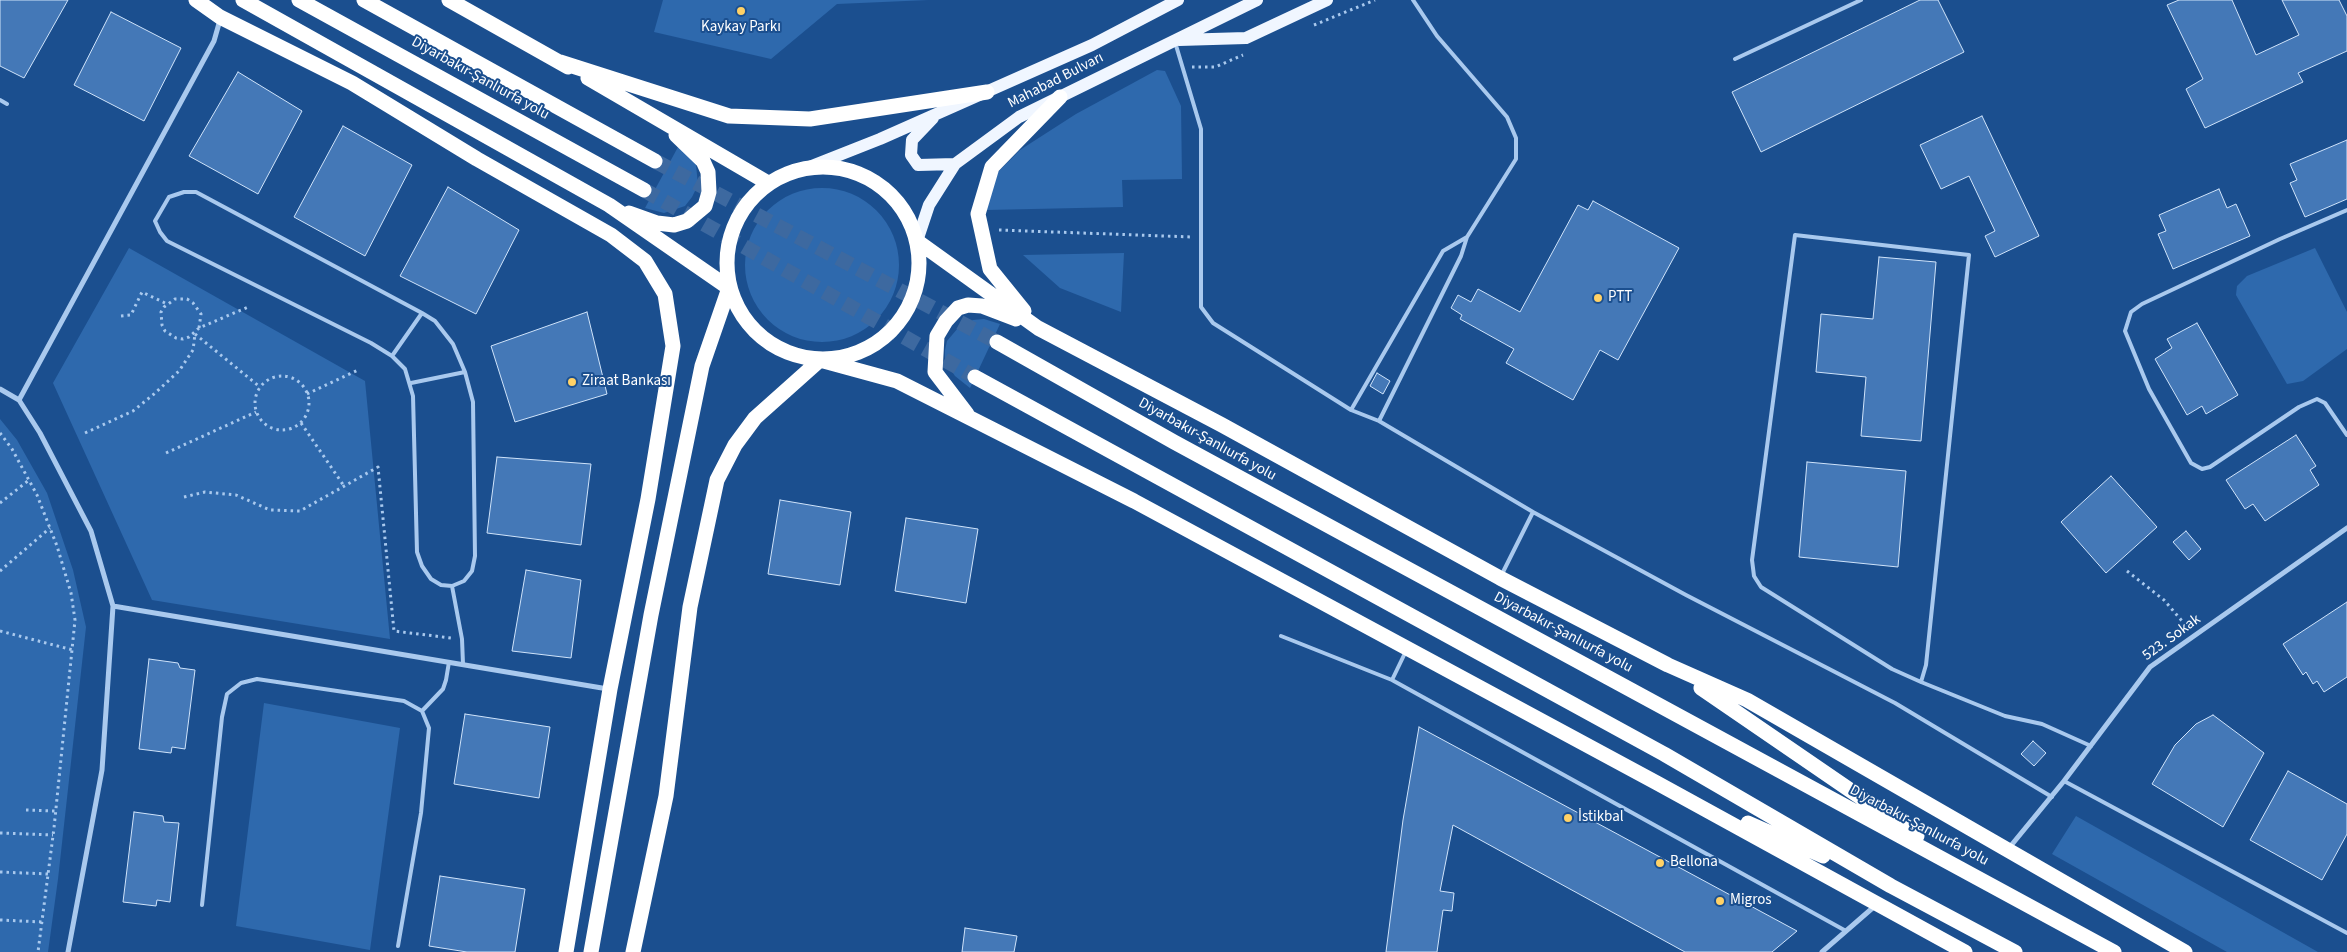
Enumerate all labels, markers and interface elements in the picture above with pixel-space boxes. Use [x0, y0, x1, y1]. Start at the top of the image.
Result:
marker: Kaykay Parkı [735, 5, 747, 17]
place label: Kaykay Parkı [701, 19, 781, 37]
street label: Diyarbakır-Şanlıurfa yolu [408, 34, 552, 124]
street label: Mahabad Bulvarı [1005, 49, 1107, 113]
place label: PTT [1608, 289, 1632, 307]
marker: PTT [1592, 292, 1604, 304]
place label: Ziraat Bankası [582, 373, 671, 391]
marker: Ziraat Bankası [566, 376, 578, 388]
street label: Diyarbakır-Şanlıurfa yolu [1135, 395, 1279, 485]
street label: Diyarbakır-Şanlıurfa yolu [1490, 589, 1636, 677]
street label: 523. Sokak [2139, 611, 2205, 665]
street label: Diyarbakır-Şanlıurfa yolu [1846, 782, 1992, 870]
place label: İstikbal [1578, 809, 1624, 827]
marker: İstikbal [1562, 812, 1574, 824]
place label: Bellona [1670, 854, 1718, 872]
marker: Bellona [1654, 857, 1666, 869]
place label: Migros [1730, 892, 1772, 910]
marker: Migros [1714, 895, 1726, 907]

